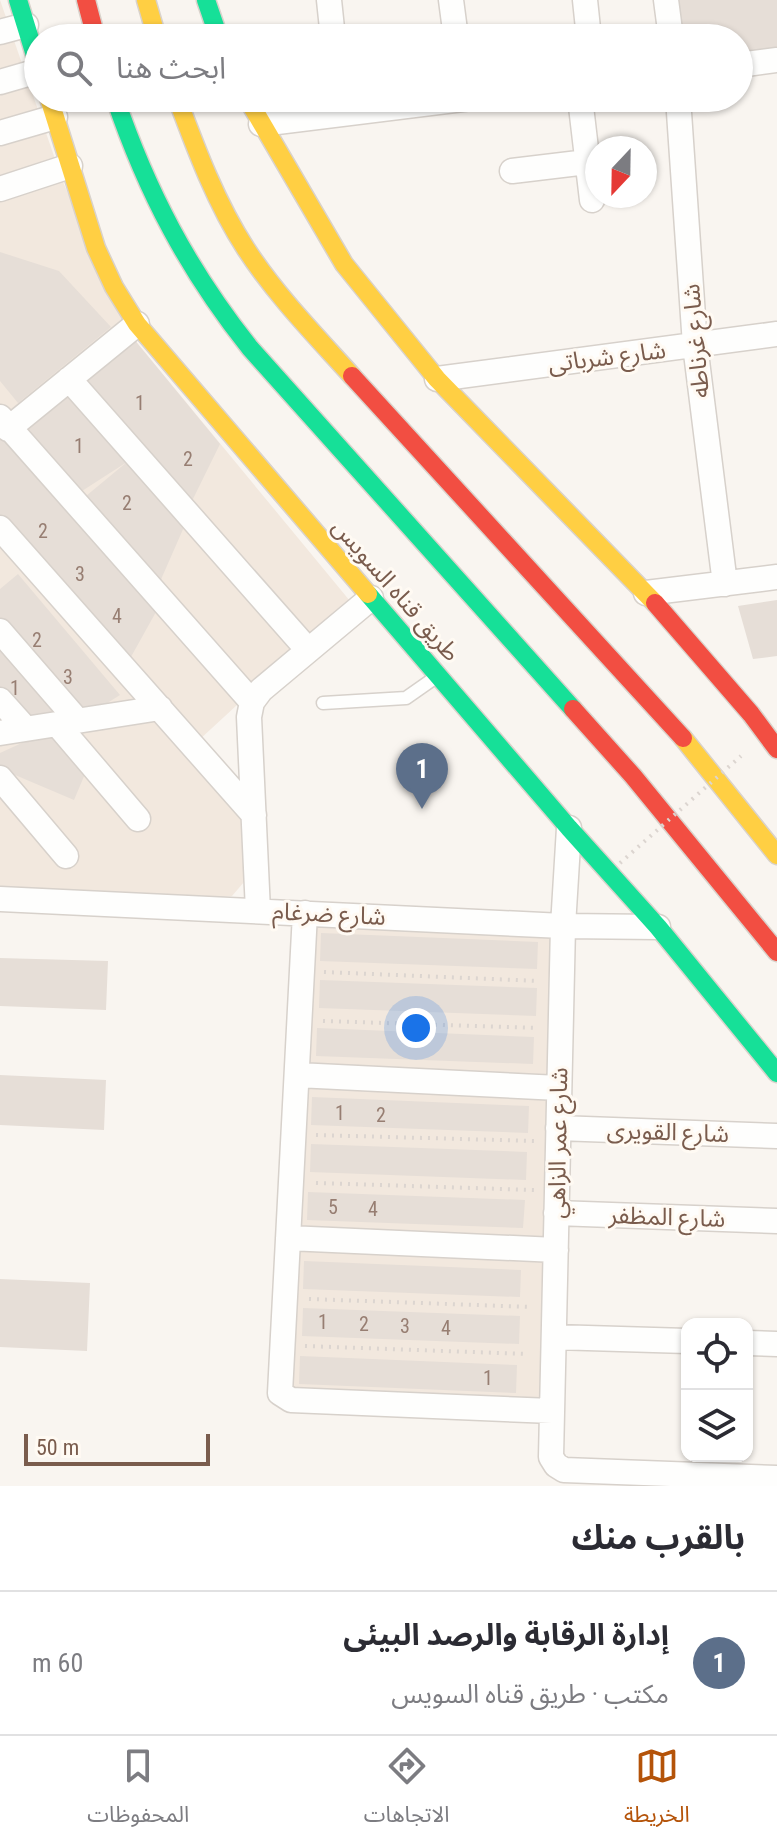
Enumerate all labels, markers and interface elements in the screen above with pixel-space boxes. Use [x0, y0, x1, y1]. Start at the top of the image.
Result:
search box [24, 24, 753, 112]
icon: search [52, 46, 96, 90]
text: ابحث هنا [116, 50, 226, 85]
north arrow [585, 136, 657, 208]
street label: شارع غرناطه [677, 282, 718, 399]
street label: شارع شرباتى [547, 336, 668, 381]
house number: 1 [135, 391, 145, 415]
house number: 1 [74, 434, 84, 458]
house number: 2 [183, 447, 193, 471]
house number: 2 [122, 491, 132, 515]
street label: طريق قناه السويس [326, 513, 465, 668]
house number: 2 [38, 519, 48, 543]
house number: 3 [75, 562, 85, 586]
house number: 4 [112, 604, 122, 628]
house number: 2 [32, 628, 42, 652]
house number: 3 [63, 665, 73, 689]
house number: 1 [10, 676, 20, 700]
pin: 1 [396, 743, 448, 809]
street label: شارع ضرغام [271, 897, 386, 935]
your location [396, 1008, 436, 1048]
street label: شارع عمر الزاهي [543, 1067, 578, 1219]
house number: 1 [335, 1101, 345, 1125]
house number: 2 [376, 1103, 386, 1127]
street label: شارع القويرى [606, 1116, 730, 1151]
house number: 5 [328, 1195, 338, 1219]
house number: 4 [368, 1197, 378, 1221]
street label: شارع المظفر [607, 1201, 726, 1236]
house number: 1 [318, 1310, 328, 1334]
house number: 2 [359, 1312, 369, 1336]
house number: 3 [400, 1314, 410, 1338]
house number: 4 [441, 1316, 451, 1340]
map controls [681, 1318, 753, 1462]
button: locate [681, 1318, 753, 1390]
house number: 1 [483, 1366, 493, 1390]
button: layers [681, 1390, 753, 1462]
scale bar [24, 1430, 210, 1466]
text: 50 m [36, 1435, 79, 1460]
text: بالقرب منك [571, 1517, 745, 1557]
text: إدارة الرقابة والرصد البيئى [343, 1617, 669, 1652]
text: 60 m [32, 1648, 83, 1678]
text: 1 [712, 1648, 726, 1678]
text: مكتب · طريق قناه السويس [391, 1679, 669, 1709]
tab: المحفوظات [87, 1744, 189, 1838]
tab: الاتجاهات [364, 1744, 450, 1838]
tab: الخريطة [624, 1744, 690, 1838]

